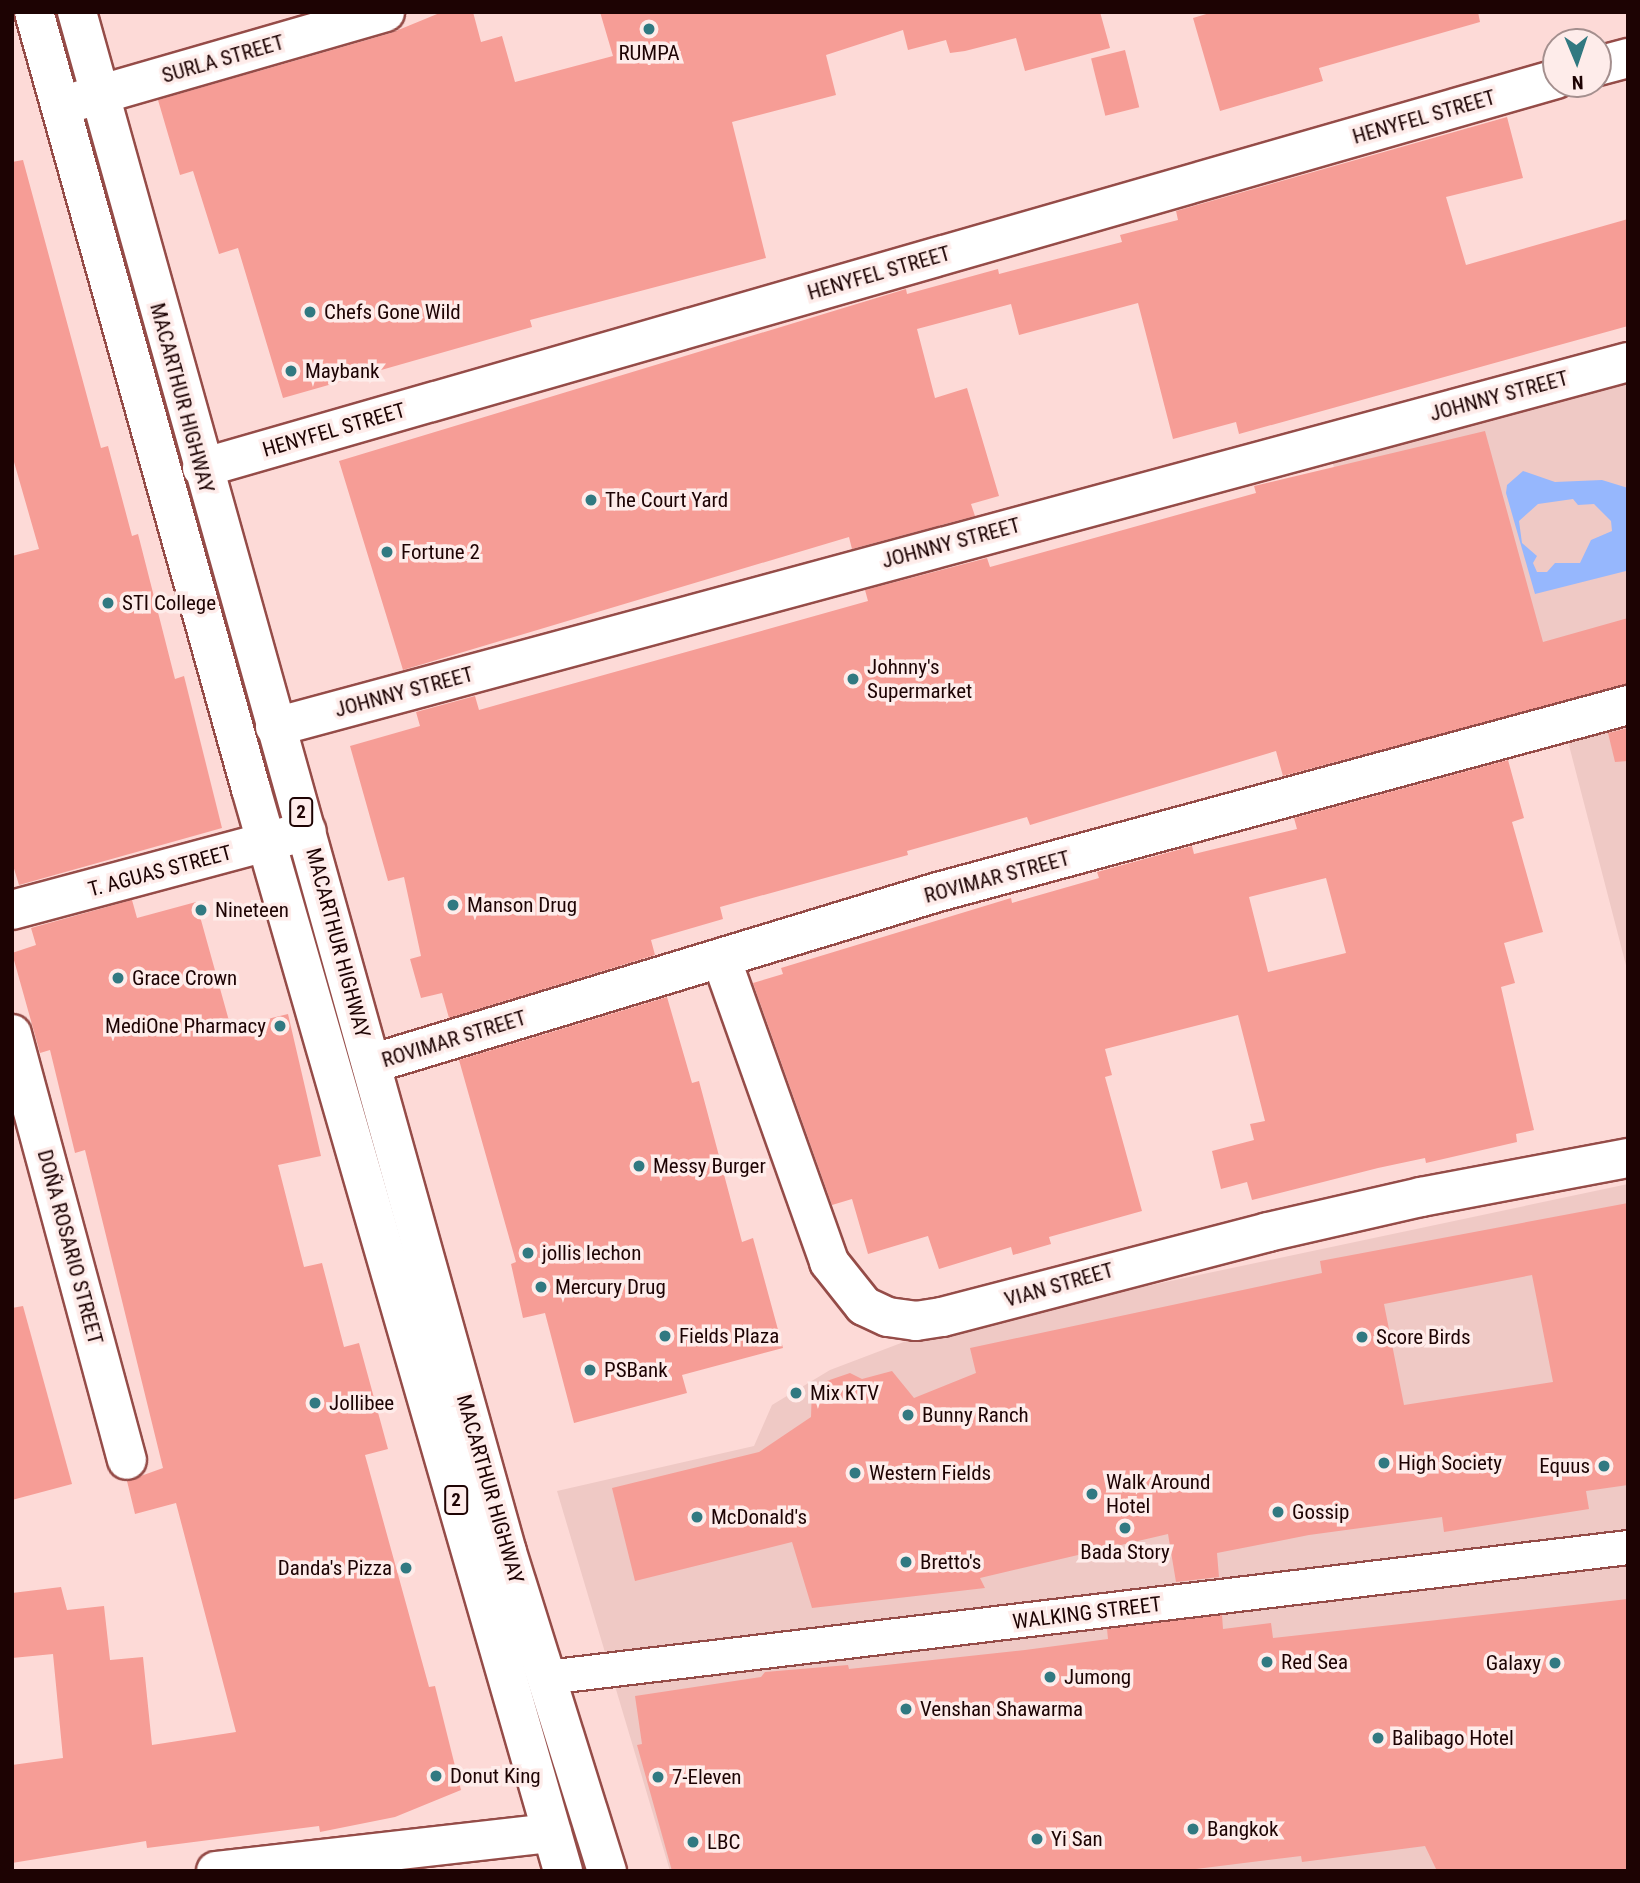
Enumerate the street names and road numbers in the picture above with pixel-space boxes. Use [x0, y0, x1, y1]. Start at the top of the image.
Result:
street label: SURLA STREET [159, 30, 287, 88]
street label: HENYFEL STREET [1350, 85, 1498, 149]
street label: HENYFEL STREET [805, 241, 953, 305]
street label: MACARTHUR HIGHWAY [145, 300, 219, 496]
street label: JOHNNY STREET [1427, 365, 1571, 427]
street label: HENYFEL STREET [260, 398, 408, 462]
street label: JOHNNY STREET [879, 512, 1023, 574]
street label: JOHNNY STREET [332, 661, 476, 723]
road number: 2 [289, 796, 313, 828]
street label: T. AGUAS STREET [85, 840, 235, 902]
street label: MACARTHUR HIGHWAY [301, 845, 375, 1041]
street label: ROVIMAR STREET [921, 845, 1073, 909]
street label: ROVIMAR STREET [379, 1005, 529, 1073]
street label: DOÑA ROSARIO STREET [32, 1147, 108, 1347]
street label: VIAN STREET [1002, 1257, 1116, 1313]
street label: MACARTHUR HIGHWAY [451, 1392, 529, 1586]
road number: 2 [444, 1484, 468, 1516]
street label: WALKING STREET [1011, 1591, 1163, 1635]

